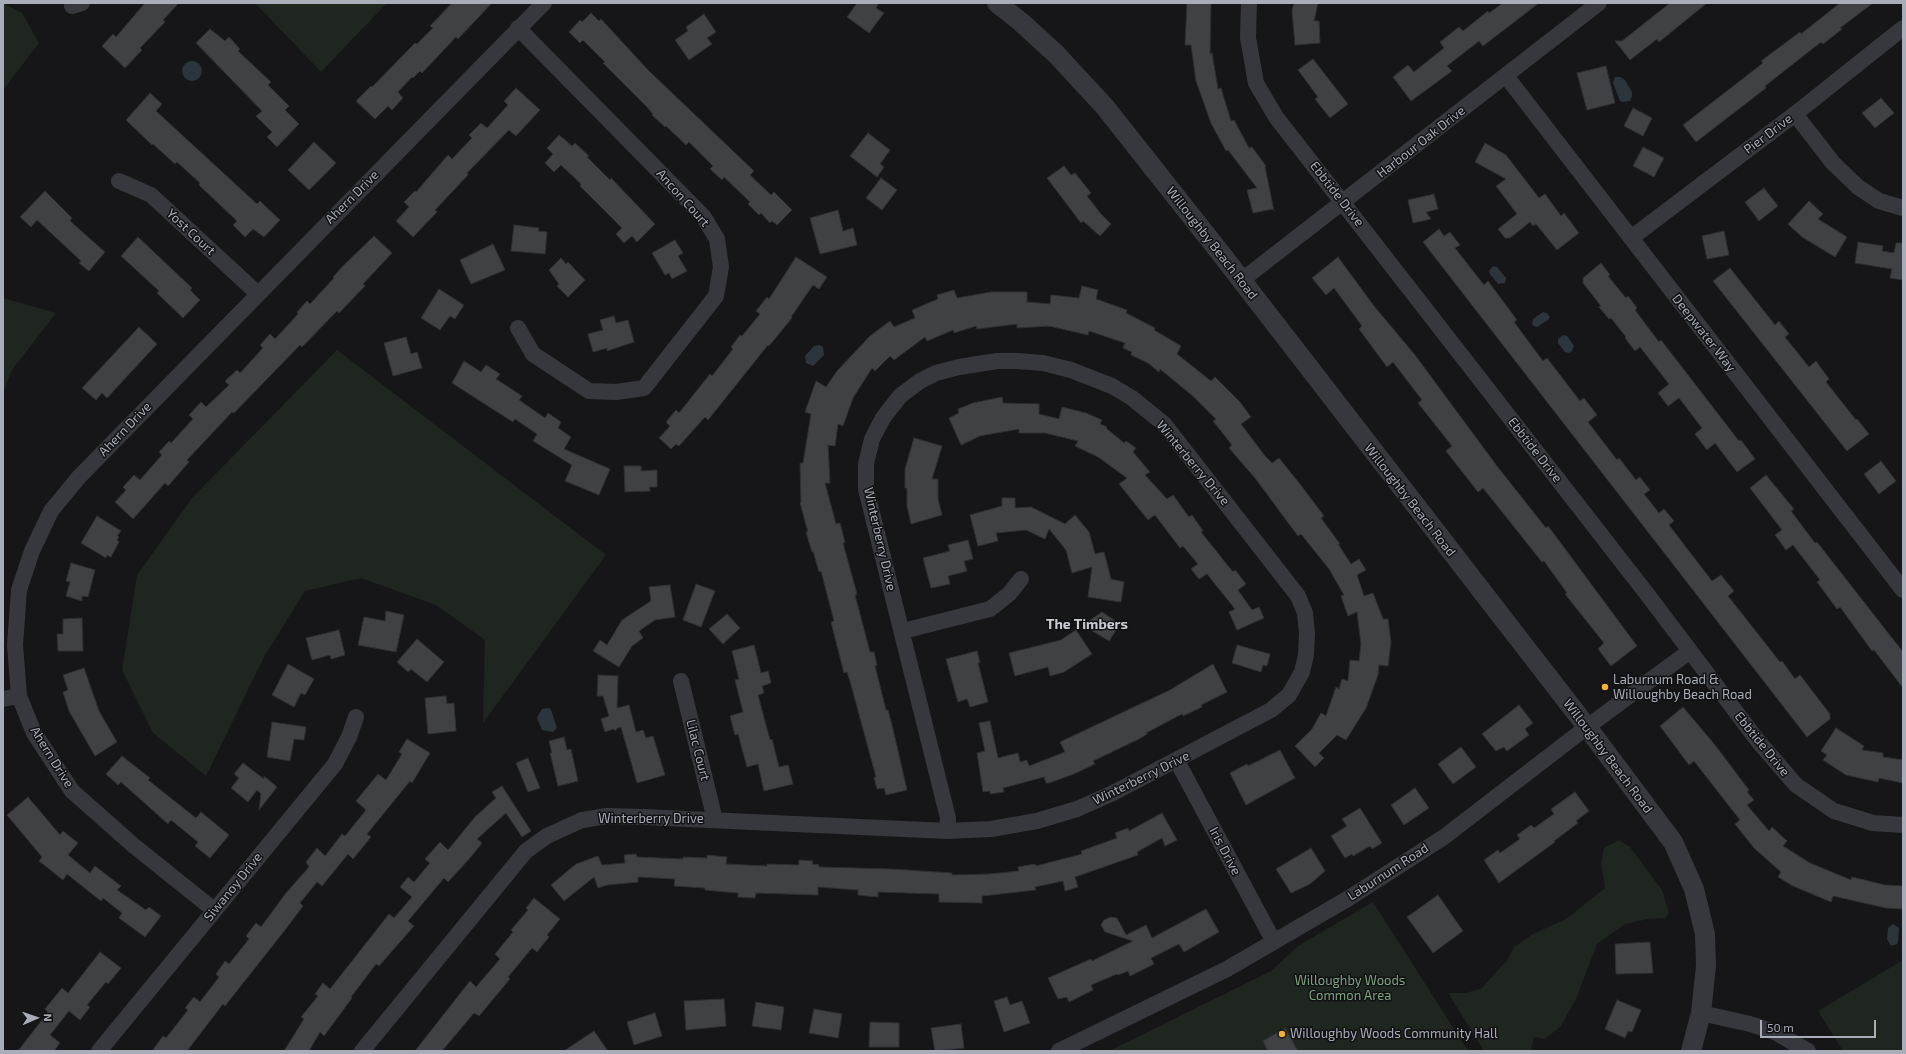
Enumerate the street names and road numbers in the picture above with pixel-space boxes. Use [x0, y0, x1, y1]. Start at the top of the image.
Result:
street label: Harbour Oak Drive [1374, 103, 1468, 181]
street label: Pier Drive [1741, 111, 1795, 157]
street label: Ebbtide Drive [1307, 158, 1367, 230]
street label: Ancon Court [653, 166, 713, 230]
street label: Ahern Drive [322, 167, 382, 227]
street label: Willoughby Beach Road [1163, 183, 1261, 303]
street label: Yost Court [163, 206, 219, 258]
street label: Deepwater Way [1669, 291, 1739, 375]
street label: Ahern Drive [95, 399, 155, 459]
street label: Ebbtide Drive [1505, 414, 1565, 486]
street label: Winterberry Drive [1153, 417, 1233, 509]
street label: Willoughby Beach Road [1361, 440, 1459, 560]
street label: Winterberry Drive [861, 486, 899, 592]
street label: Willoughby Beach Road [1560, 696, 1656, 816]
street label: Ebbtide Drive [1731, 709, 1793, 779]
street label: Lilac Court [683, 718, 713, 782]
street label: Ahern Drive [27, 724, 77, 790]
street label: Winterberry Drive [1090, 748, 1192, 808]
street label: Winterberry Drive [598, 811, 704, 827]
street label: Iris Drive [1206, 824, 1244, 878]
street label: Laburnum Road [1345, 840, 1431, 904]
street label: Siwanoy Drive [201, 850, 265, 924]

